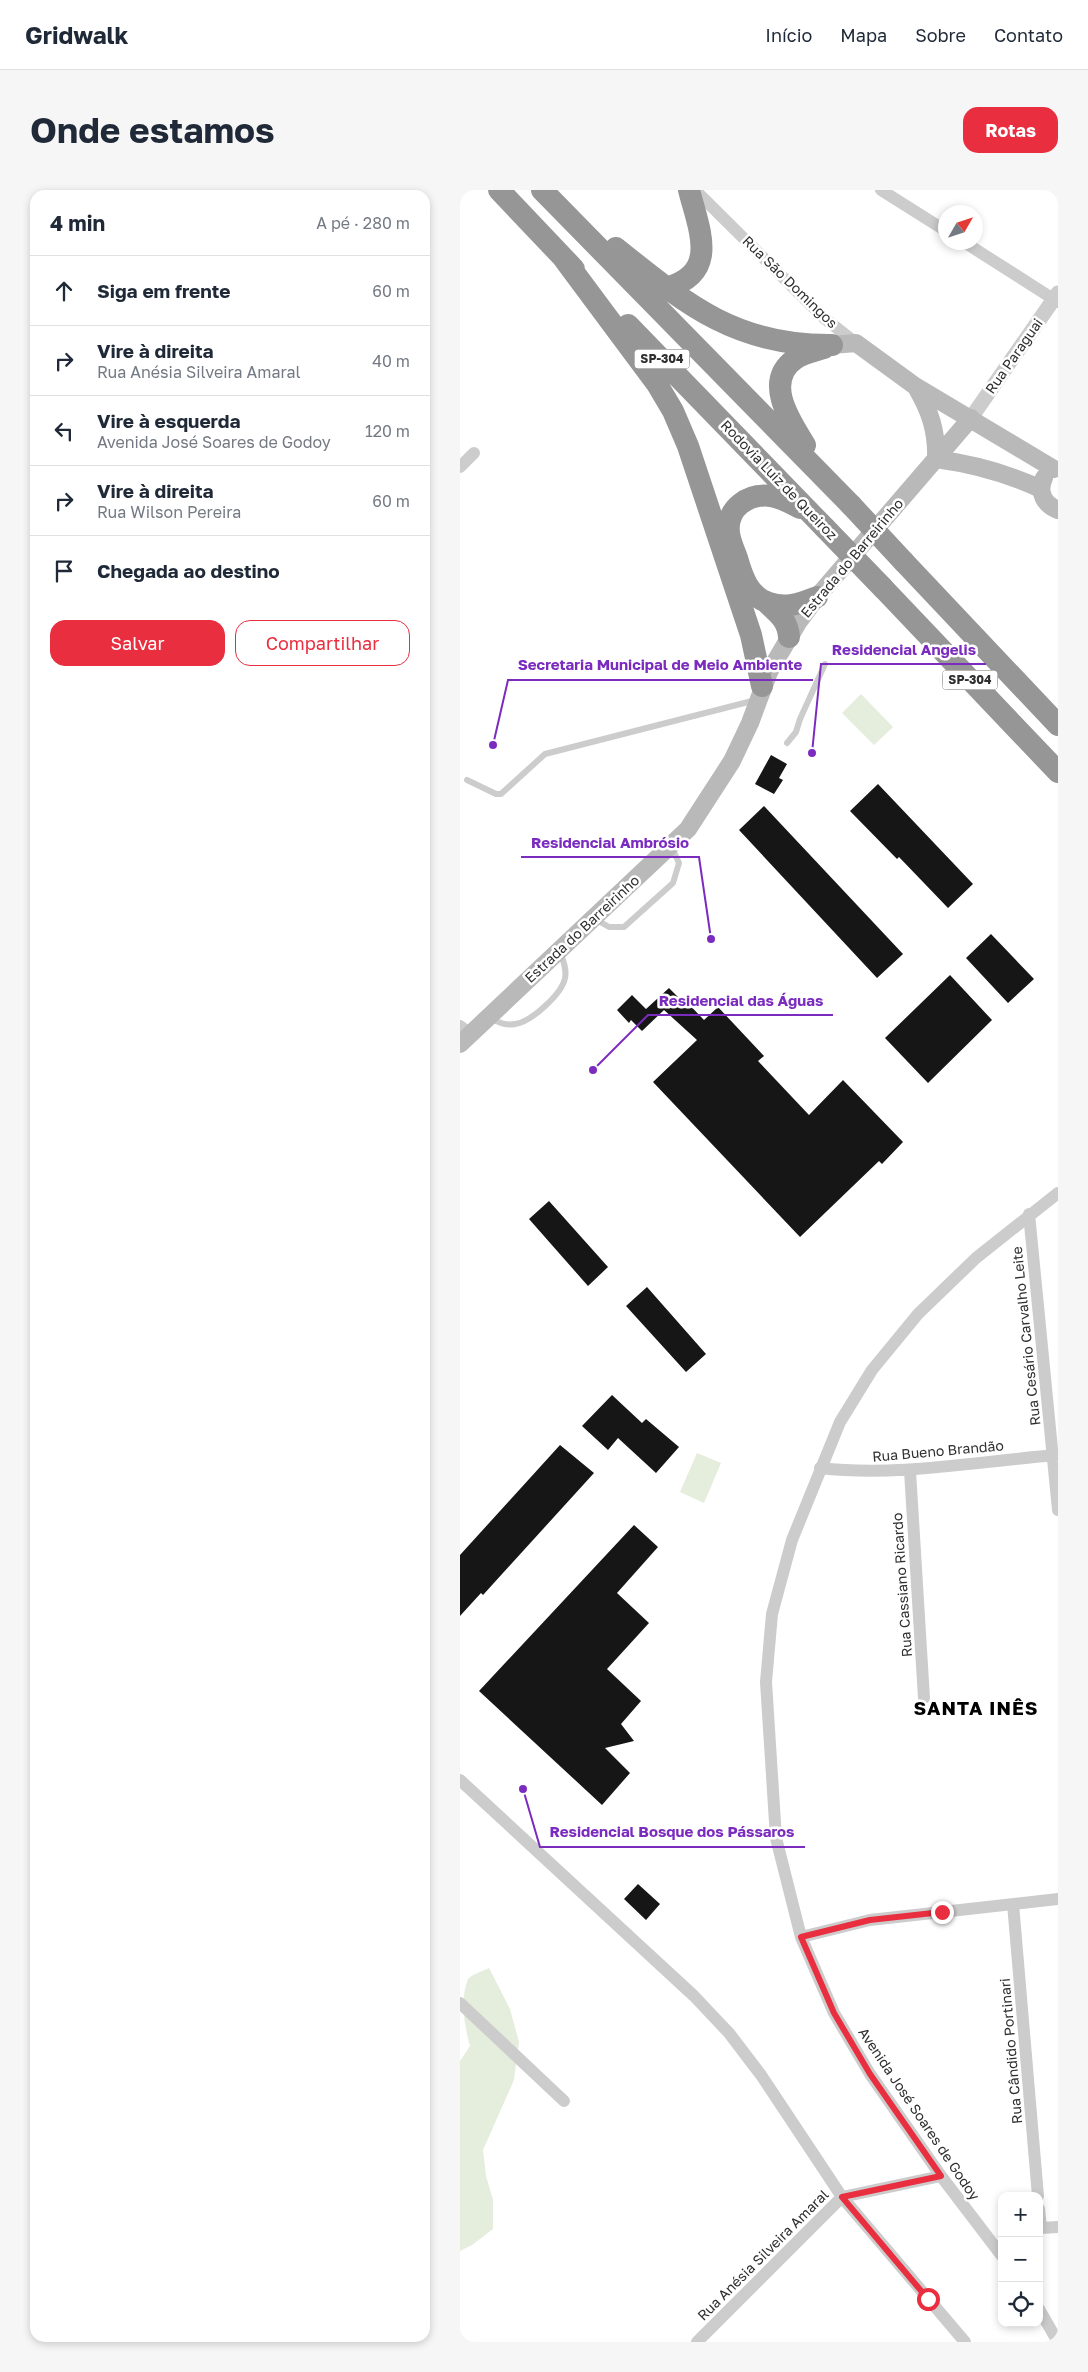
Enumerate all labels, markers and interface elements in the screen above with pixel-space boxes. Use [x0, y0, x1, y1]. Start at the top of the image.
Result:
text: Gridwalk [25, 20, 129, 49]
text: Início [765, 24, 812, 46]
text: Mapa [840, 24, 887, 46]
text: Sobre [915, 24, 966, 46]
text: Contato [994, 24, 1063, 46]
button: Rotas [963, 107, 1058, 153]
text: Onde estamos [30, 109, 275, 151]
north arrow [938, 205, 983, 250]
text: 4 min [50, 210, 105, 236]
text: A pé · 280 m [316, 213, 410, 233]
street label: Rua São Domingos [739, 232, 841, 331]
icon: ahead [50, 277, 78, 305]
text: Siga em frente [97, 279, 231, 302]
text: 60 m [372, 281, 410, 301]
street label: Rua Paraguai [981, 315, 1046, 397]
text: Vire à direita [97, 339, 214, 362]
icon: right [50, 347, 78, 375]
road number: SP-304 [634, 350, 690, 368]
text: 40 m [372, 351, 410, 371]
text: Rua Anésia Silveira Amaral [97, 362, 301, 382]
text: Vire à esquerda [97, 409, 240, 432]
street label: Rodovia Luiz de Queiroz [718, 416, 841, 543]
icon: left [50, 417, 78, 445]
text: 120 m [365, 421, 410, 441]
text: Avenida José Soares de Godoy [97, 432, 331, 452]
text: Vire à direita [97, 479, 214, 502]
icon: right [50, 487, 78, 515]
text: 60 m [372, 491, 410, 511]
street label: Estrada do Barreirinho [797, 495, 906, 621]
text: Rua Wilson Pereira [97, 502, 241, 522]
icon: arrive [50, 557, 78, 585]
text: Chegada ao destino [97, 559, 280, 582]
button: Salvar [50, 620, 225, 666]
button: Compartilhar [235, 620, 410, 666]
callout: Residencial Angelis [821, 634, 986, 664]
text: Residencial Angelis [832, 640, 976, 658]
callout: Secretaria Municipal de Meio Ambiente [508, 650, 813, 680]
text: Secretaria Municipal de Meio Ambiente [518, 655, 802, 673]
road number: SP-304 [942, 670, 998, 690]
callout: Residencial Ambrósio [521, 827, 699, 857]
text: Residencial Ambrósio [531, 833, 689, 851]
street label: Estrada do Barreirinho [521, 871, 642, 986]
callout: Residencial das Águas [648, 985, 833, 1015]
text: Residencial das Águas [659, 991, 823, 1009]
street label: Rua Cesário Carvalho Leite [1008, 1246, 1043, 1427]
street label: Rua Bueno Brandão [872, 1436, 1004, 1465]
street label: Rua Cassiano Ricardo [888, 1512, 915, 1658]
district label: SANTA INÊS [913, 1696, 1039, 1719]
callout: Residencial Bosque dos Pássaros [540, 1817, 805, 1847]
text: Residencial Bosque dos Pássaros [549, 1822, 795, 1840]
route end [931, 1901, 954, 1924]
street label: Rua Cândido Portinari [996, 1977, 1025, 2125]
street label: Avenida José Soares de Godoy [855, 2024, 984, 2203]
street label: Rua Anésia Silveira Amaral [694, 2186, 832, 2324]
map controls [998, 2192, 1043, 2327]
button: + [998, 2192, 1043, 2237]
button: − [998, 2237, 1043, 2282]
button: locate [998, 2282, 1043, 2327]
route start [917, 2288, 940, 2311]

